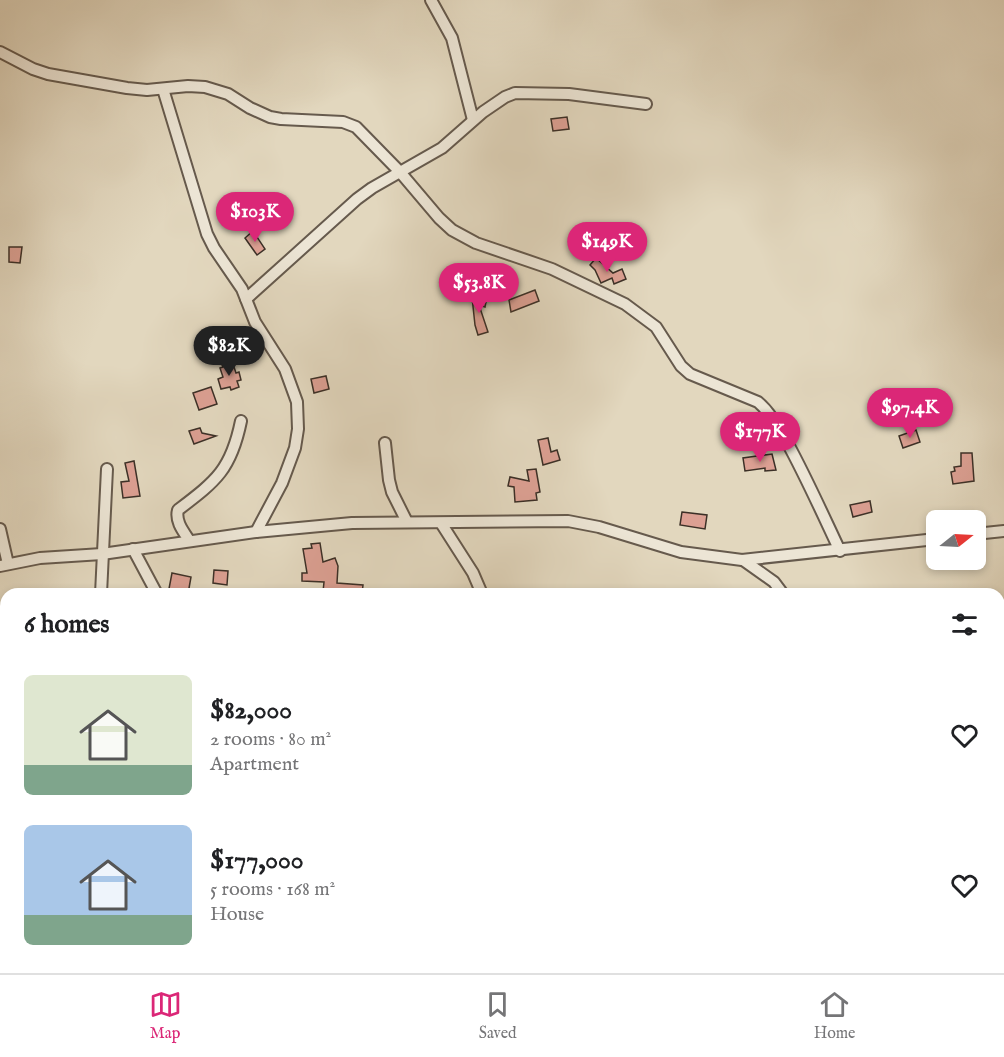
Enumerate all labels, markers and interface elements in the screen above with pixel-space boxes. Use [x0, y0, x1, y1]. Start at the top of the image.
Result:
pin: $103K [213, 192, 297, 243]
text: $103K [230, 199, 280, 224]
pin: $149K [565, 222, 649, 273]
text: $149K [581, 229, 633, 254]
pin: $53.8K [430, 263, 528, 314]
text: $53.8K [453, 270, 505, 295]
pin: $82K [193, 326, 265, 377]
text: $82K [208, 333, 250, 358]
pin: $97.4K [861, 388, 959, 439]
text: $97.4K [881, 395, 939, 420]
pin: $177K [718, 412, 802, 463]
text: $177K [734, 419, 786, 444]
north arrow [926, 510, 986, 570]
map controls [926, 510, 986, 570]
text: 6 homes [24, 608, 109, 641]
icon: filters [948, 608, 981, 641]
text: $82,000 [210, 694, 292, 727]
icon: home [72, 699, 144, 771]
icon: heart [948, 719, 981, 752]
text: 2 rooms · 80 m² [210, 727, 331, 752]
text: Apartment [210, 752, 299, 777]
text: $177,000 [210, 844, 304, 877]
icon: home [72, 849, 144, 921]
icon: heart [948, 869, 981, 902]
text: 5 rooms · 168 m² [210, 877, 335, 902]
text: House [210, 902, 264, 927]
tab: Map [149, 988, 182, 1044]
tab: Saved [479, 988, 517, 1044]
tab: Home [814, 988, 855, 1044]

